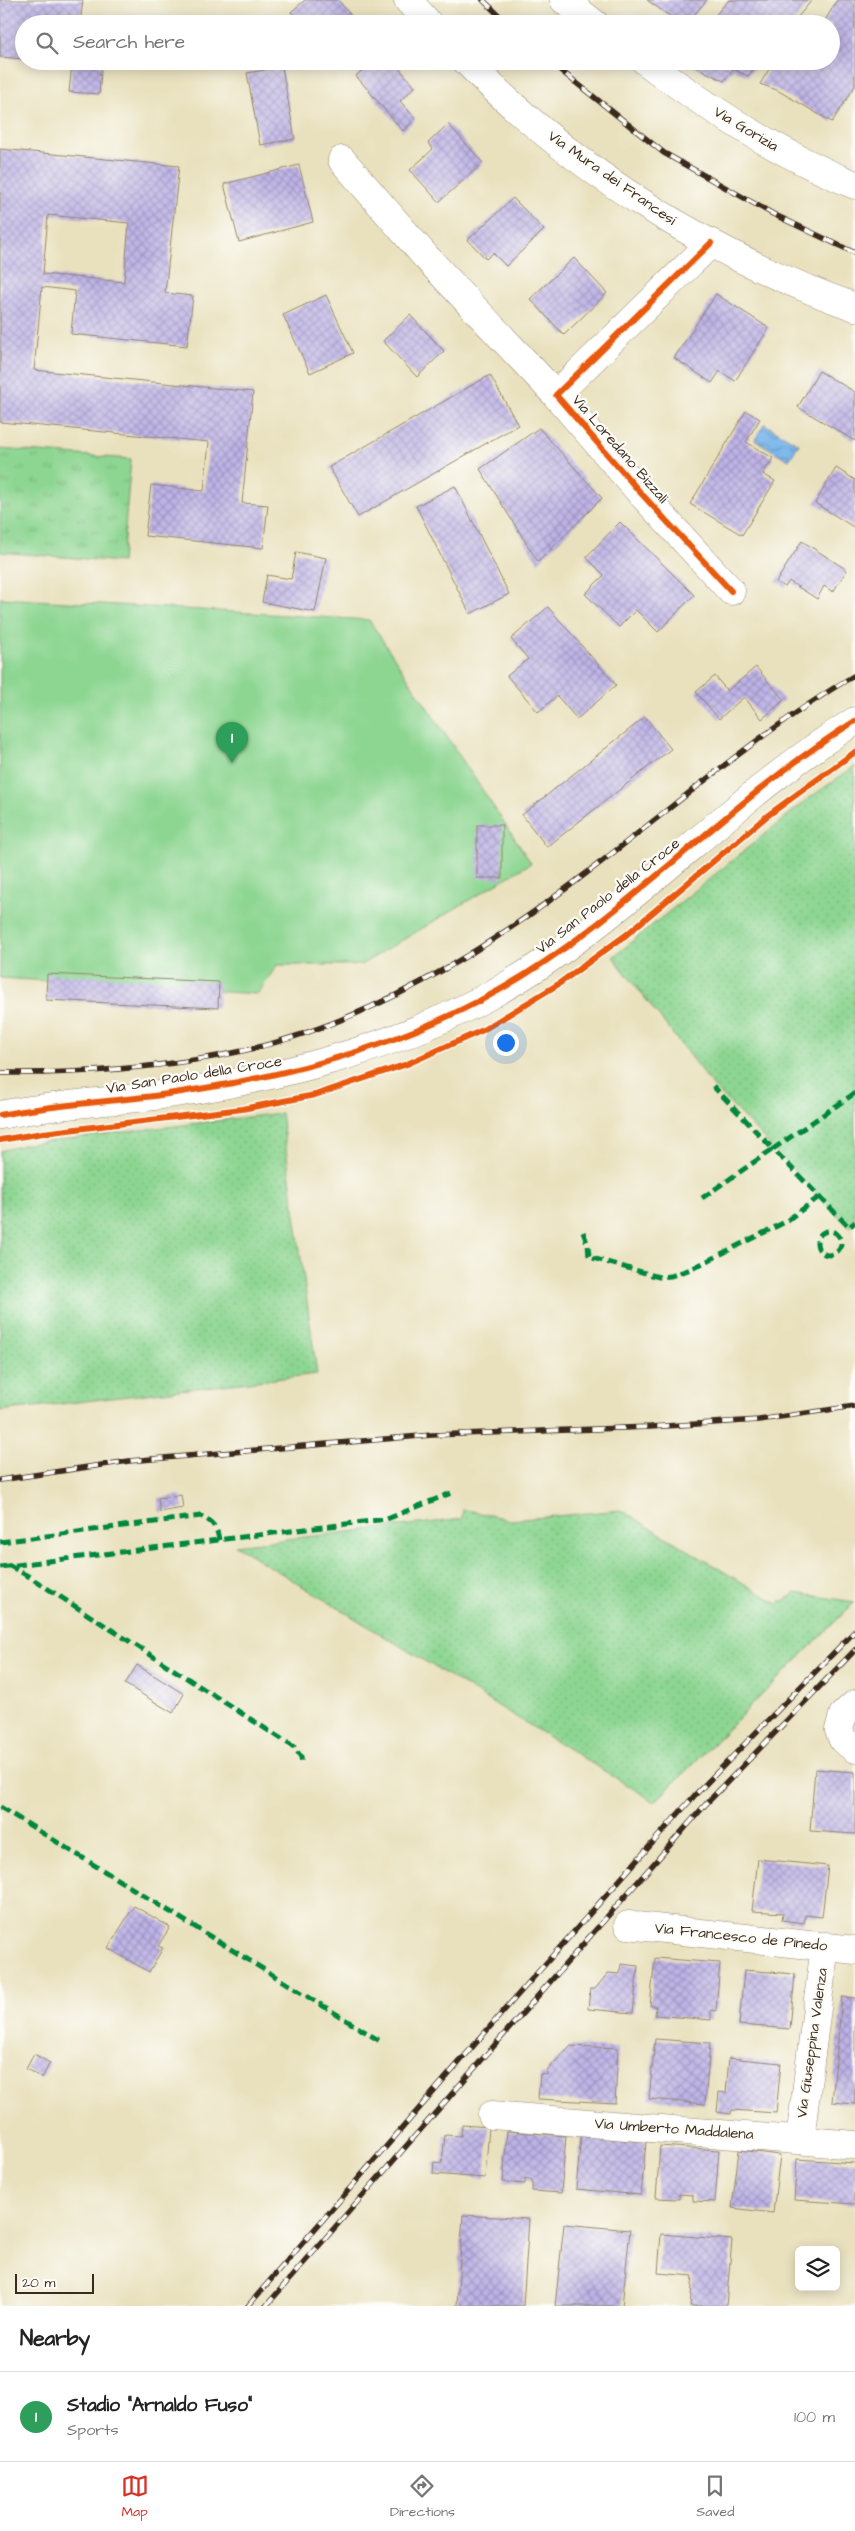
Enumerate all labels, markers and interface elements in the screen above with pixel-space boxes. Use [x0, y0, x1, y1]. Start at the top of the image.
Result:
search box [15, 15, 840, 70]
icon: search [33, 29, 61, 57]
text: Search here [73, 29, 185, 56]
street label: Via Gorizia [710, 101, 783, 157]
street label: Via Mura dei Francesi [543, 126, 681, 231]
street label: Via Loredano Bizzali [567, 390, 674, 508]
pin: 1 [216, 722, 248, 763]
street label: Via San Paolo della Croce [532, 833, 684, 959]
your location [493, 1030, 519, 1056]
street label: Via San Paolo della Croce [105, 1051, 283, 1099]
street label: Via Francesco de Pinedo [654, 1917, 829, 1957]
street label: Via Giuseppina Valenza [791, 1966, 833, 2119]
street label: Via Umberto Maddalena [594, 2113, 755, 2145]
map controls [795, 2246, 840, 2291]
button: layers [795, 2246, 840, 2291]
scale bar [15, 2271, 94, 2294]
text: 20 m [22, 2273, 55, 2293]
text: Nearby [20, 2324, 90, 2353]
text: Stadio "Arnaldo Fuso" [67, 2392, 252, 2419]
text: 1 [35, 2406, 37, 2428]
text: 100 m [794, 2406, 835, 2428]
text: Sports [67, 2419, 119, 2441]
tab: Map [121, 2472, 149, 2522]
tab: Directions [390, 2472, 455, 2522]
tab: Saved [696, 2472, 734, 2522]

